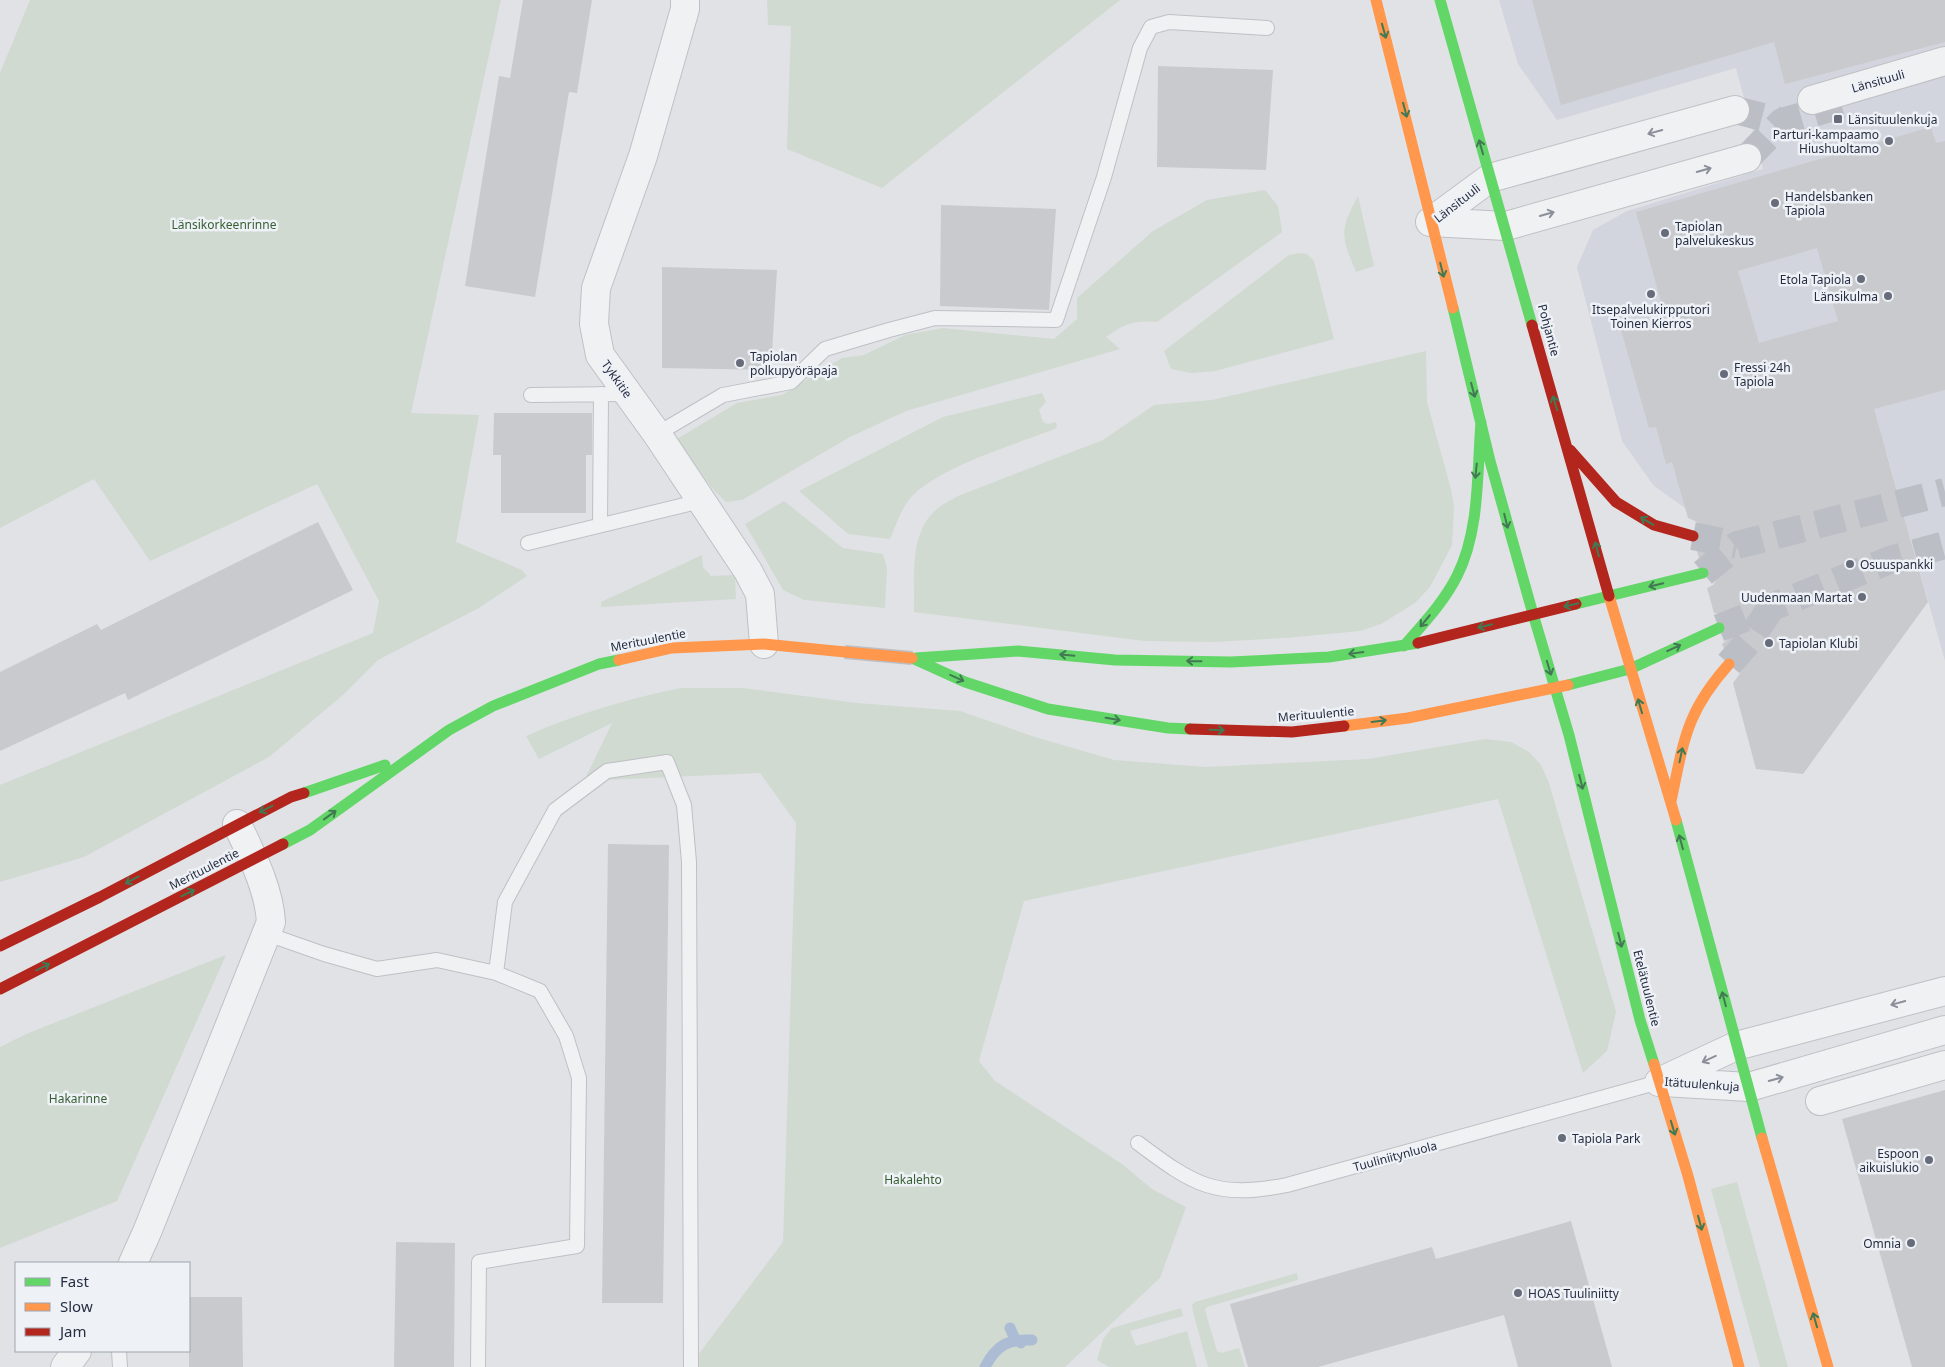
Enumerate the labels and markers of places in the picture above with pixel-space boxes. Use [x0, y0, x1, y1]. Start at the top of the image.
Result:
place label: Länsituulenkuja [1848, 111, 1937, 128]
marker: Länsituulenkuja [1832, 113, 1844, 125]
place label: Parturi-kampaamo Hiushuoltamo [1773, 126, 1879, 157]
marker: Parturi-kampaamo Hiushuoltamo [1883, 135, 1895, 147]
place label: Handelsbanken Tapiola [1785, 188, 1873, 219]
marker: Handelsbanken Tapiola [1769, 197, 1781, 209]
place label: Tapiolan palvelukeskus [1675, 218, 1754, 249]
marker: Tapiolan palvelukeskus [1659, 227, 1671, 239]
place label: Etola Tapiola [1780, 271, 1851, 288]
marker: Etola Tapiola [1855, 273, 1867, 285]
marker: Itsepalvelukirpputori Toinen Kierros [1645, 288, 1657, 300]
place label: Länsikulma [1814, 288, 1878, 305]
marker: Länsikulma [1882, 290, 1894, 302]
place label: Itsepalvelukirpputori Toinen Kierros [1592, 301, 1710, 332]
place label: Tapiolan polkupyöräpaja [750, 348, 837, 379]
marker: Tapiolan polkupyöräpaja [734, 357, 746, 369]
place label: Fressi 24h Tapiola [1734, 359, 1791, 390]
marker: Fressi 24h Tapiola [1718, 368, 1730, 380]
place label: Osuuspankki [1860, 556, 1933, 573]
marker: Osuuspankki [1844, 558, 1856, 570]
place label: Uudenmaan Martat [1741, 589, 1853, 606]
marker: Uudenmaan Martat [1856, 591, 1868, 603]
place label: Tapiolan Klubi [1779, 635, 1858, 652]
marker: Tapiolan Klubi [1763, 637, 1775, 649]
place label: Tapiola Park [1572, 1130, 1641, 1147]
marker: Tapiola Park [1556, 1132, 1568, 1144]
place label: Espoon aikuislukio [1859, 1145, 1919, 1176]
marker: Espoon aikuislukio [1923, 1154, 1935, 1166]
place label: Omnia [1863, 1235, 1901, 1252]
marker: Omnia [1905, 1237, 1917, 1249]
place label: HOAS Tuuliniitty [1528, 1285, 1620, 1302]
marker: HOAS Tuuliniitty [1512, 1287, 1524, 1299]

